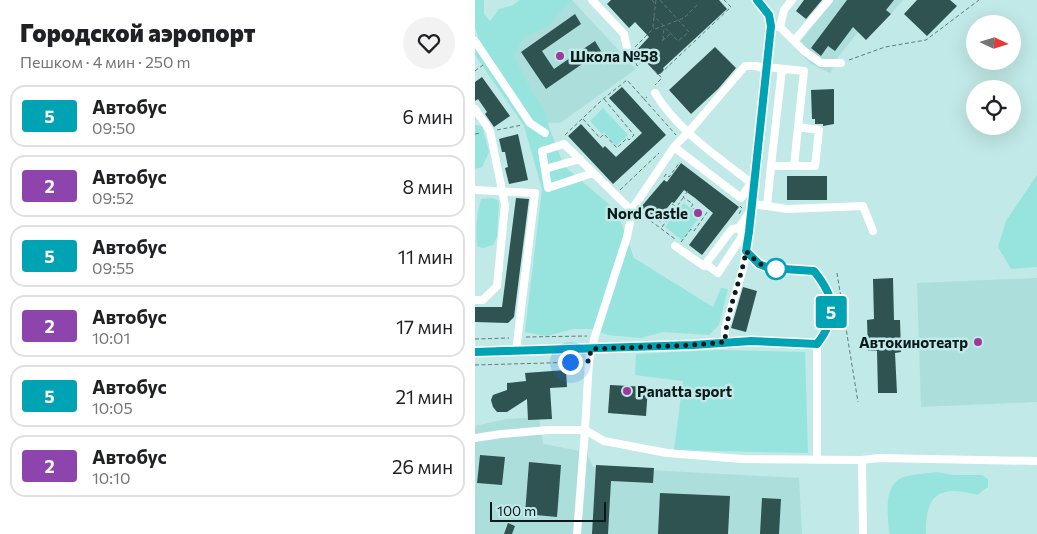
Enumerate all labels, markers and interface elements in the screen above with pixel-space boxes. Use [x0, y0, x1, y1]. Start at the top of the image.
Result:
north arrow [966, 15, 1021, 70]
map controls [966, 15, 1021, 135]
button: heart [403, 17, 455, 69]
text: Городской аэропорт [20, 18, 256, 47]
place label: Школа №58 [570, 47, 658, 65]
marker: Школа №58 [554, 50, 566, 62]
text: Пешком · 4 мин · 250 m [20, 52, 190, 71]
button: locate [966, 80, 1021, 135]
text: Автобус [92, 95, 167, 118]
text: 5 [44, 105, 55, 127]
text: 6 мин [403, 105, 453, 128]
text: 09:50 [92, 118, 136, 137]
text: Автобус [92, 165, 167, 188]
text: 2 [44, 175, 55, 197]
text: 8 мин [403, 175, 453, 198]
text: 09:52 [92, 188, 134, 207]
place label: Nord Castle [607, 204, 688, 222]
marker: Nord Castle [692, 207, 704, 219]
text: Автобус [92, 235, 167, 258]
text: 5 [44, 245, 55, 267]
text: 11 мин [398, 245, 453, 268]
text: 09:55 [92, 258, 134, 277]
unlabelled marker [765, 258, 787, 280]
line badge: 5 [815, 296, 847, 328]
text: 5 [826, 301, 836, 323]
text: Автобус [92, 305, 167, 328]
text: 2 [44, 315, 55, 337]
text: 17 мин [396, 315, 453, 338]
text: 10:01 [92, 328, 130, 347]
place label: Автокинотеатр [859, 333, 968, 351]
marker: Автокинотеатр [972, 336, 984, 348]
your location [558, 350, 583, 375]
text: Автобус [92, 375, 167, 398]
place label: Panatta sport [637, 382, 732, 400]
text: 5 [44, 385, 55, 407]
text: 21 мин [395, 385, 453, 408]
marker: Panatta sport [621, 385, 633, 397]
text: 10:05 [92, 398, 133, 417]
text: Автобус [92, 445, 167, 468]
text: 2 [44, 455, 55, 477]
text: 26 мин [392, 455, 453, 478]
text: 10:10 [92, 468, 130, 487]
scale bar [490, 499, 606, 522]
text: 100 m [497, 502, 536, 519]

